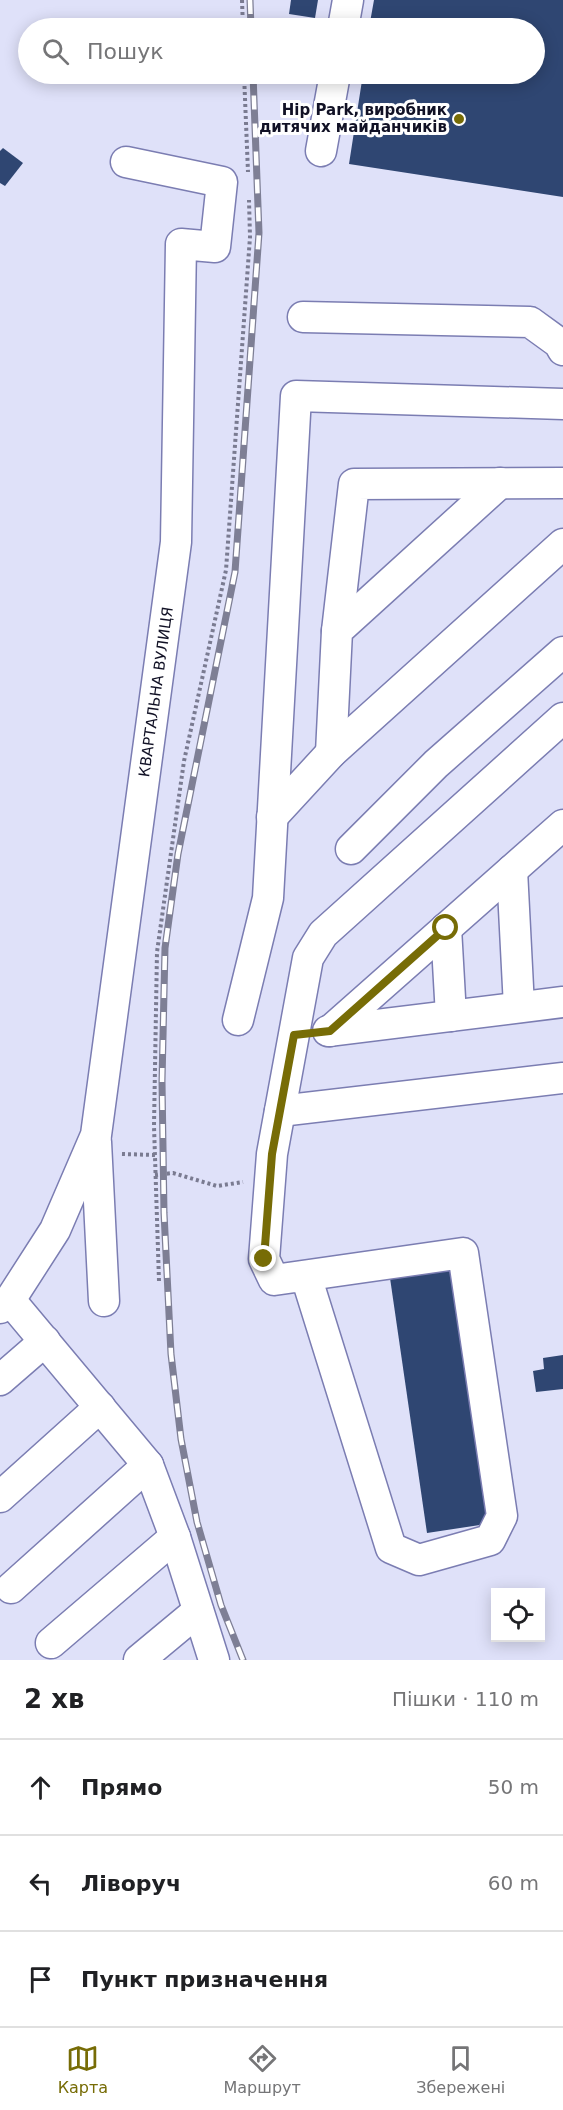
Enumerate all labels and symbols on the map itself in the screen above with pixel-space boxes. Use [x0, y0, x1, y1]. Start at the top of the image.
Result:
place label: Hip Park, виробник дитячих майданчиків [259, 101, 447, 136]
marker: Hip Park, виробник дитячих майданчиків [452, 112, 466, 126]
street label: КВАРТАЛЬНА ВУЛИЦЯ [135, 606, 177, 778]
route start [432, 914, 458, 940]
route end [250, 1245, 276, 1271]

